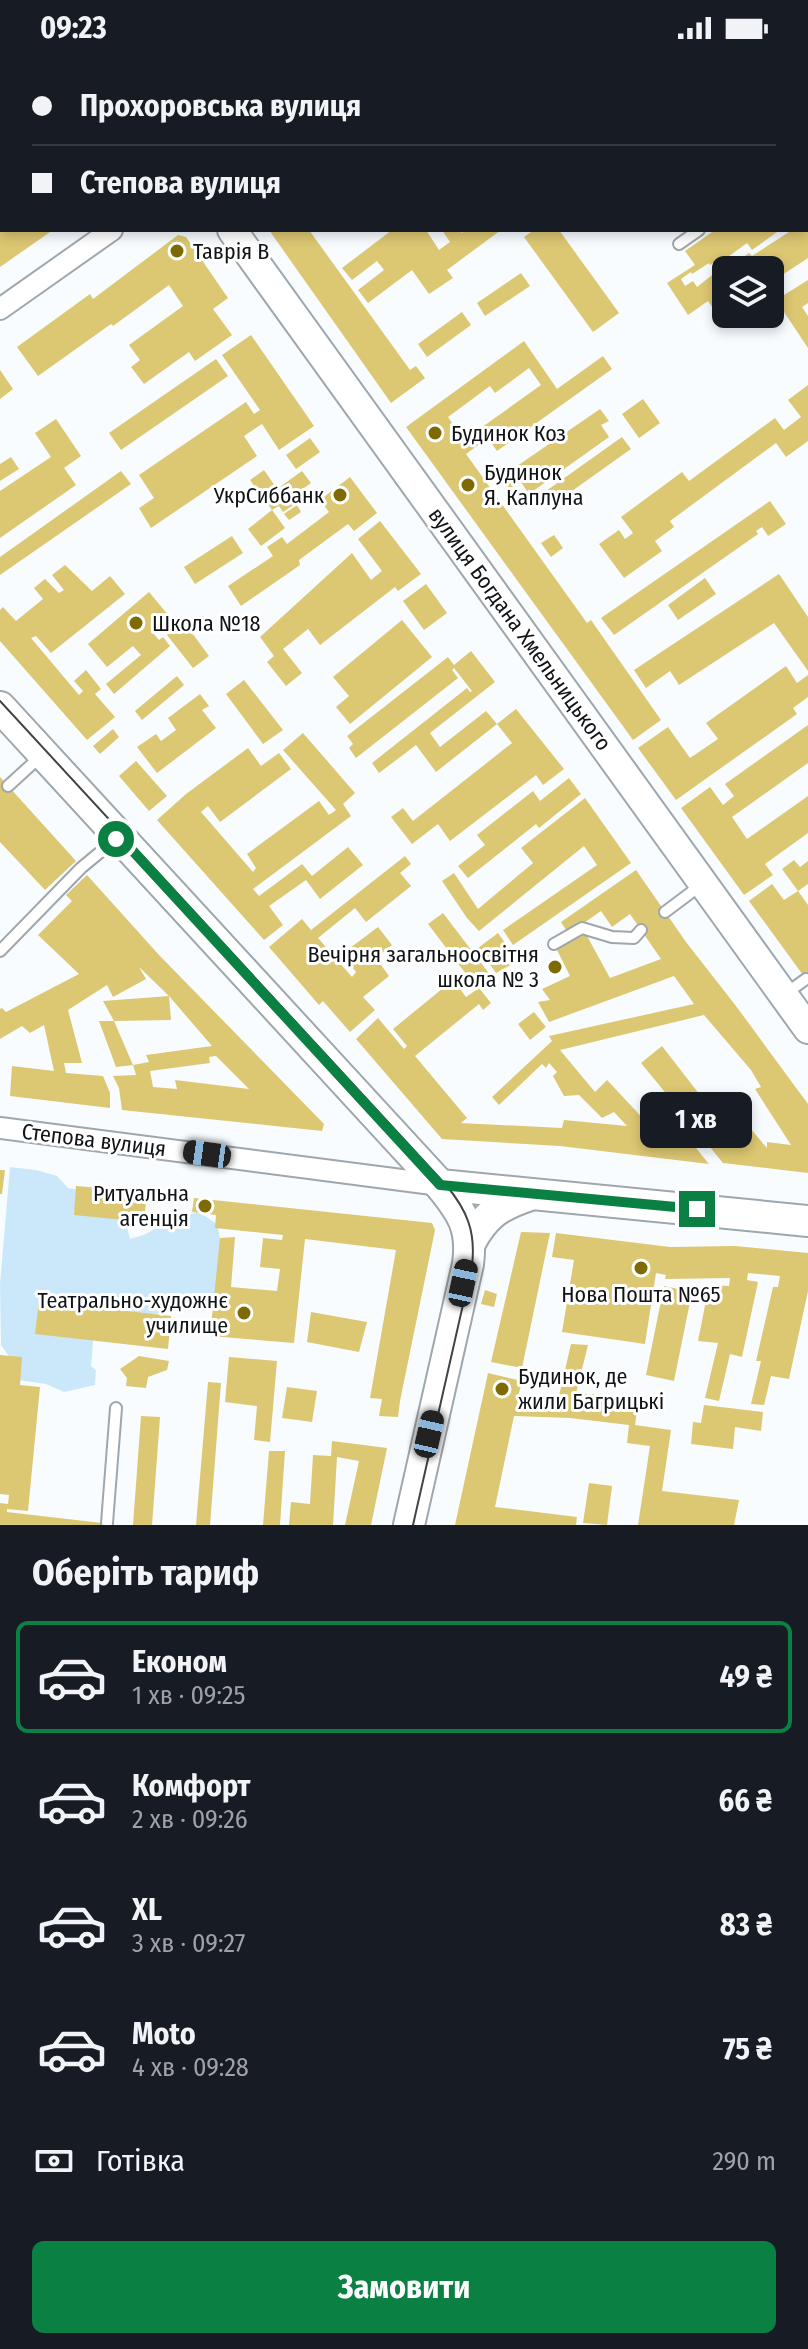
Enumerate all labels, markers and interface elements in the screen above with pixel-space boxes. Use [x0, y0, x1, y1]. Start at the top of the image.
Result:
text: 09:23 [40, 10, 107, 46]
text: Прохоровська вулиця [80, 88, 361, 124]
text: Степова вулиця [80, 165, 281, 201]
place label: Таврія В [193, 238, 269, 265]
marker: Таврія В [168, 242, 186, 260]
map controls [712, 256, 784, 328]
button: layers [712, 256, 784, 328]
place label: Будинок Коз [451, 420, 566, 447]
marker: Будинок Коз [426, 424, 444, 442]
place label: Будинок Я. Каплуна [484, 459, 584, 511]
marker: Будинок Я. Каплуна [459, 476, 477, 494]
place label: УкрСиббанк [213, 482, 325, 509]
marker: УкрСиббанк [331, 486, 349, 504]
street label: вулиця Богдана Хмельницького [423, 502, 617, 756]
place label: Школа №18 [152, 610, 261, 637]
marker: Школа №18 [127, 614, 145, 632]
route start [98, 821, 134, 857]
place label: Вечірня загальноосвітня школа № 3 [307, 941, 539, 993]
marker: Вечірня загальноосвітня школа № 3 [546, 958, 564, 976]
callout: 1 хв [641, 1093, 753, 1149]
text: 1 хв [675, 1104, 717, 1135]
street label: Степова вулиця [20, 1118, 168, 1162]
car [182, 1139, 232, 1169]
place label: Ритуальна агенція [93, 1180, 189, 1232]
route end [679, 1191, 715, 1227]
marker: Ритуальна агенція [196, 1197, 214, 1215]
car [446, 1257, 480, 1309]
marker: Нова Пошта №65 [632, 1259, 650, 1277]
place label: Нова Пошта №65 [561, 1281, 721, 1308]
place label: Театрально-художнє училище [38, 1287, 228, 1339]
marker: Театрально-художнє училище [235, 1304, 253, 1322]
place label: Будинок, де жили Багрицькі [518, 1363, 664, 1415]
marker: Будинок, де жили Багрицькі [493, 1380, 511, 1398]
car [412, 1408, 446, 1460]
text: Оберіть тариф [32, 1551, 259, 1595]
icon: car [36, 1641, 108, 1713]
text: Економ [132, 1644, 227, 1680]
text: 49 ₴ [720, 1659, 772, 1695]
text: 1 хв · 09:25 [132, 1680, 245, 1711]
icon: car [36, 1765, 108, 1837]
text: Комфорт [132, 1768, 250, 1804]
text: 66 ₴ [719, 1783, 772, 1819]
text: 2 хв · 09:26 [132, 1804, 248, 1835]
icon: car [36, 1889, 108, 1961]
text: XL [132, 1892, 162, 1928]
text: 83 ₴ [720, 1907, 772, 1943]
text: 3 хв · 09:27 [132, 1928, 245, 1959]
icon: car [36, 2013, 108, 2085]
text: Moto [132, 2016, 196, 2052]
text: 75 ₴ [723, 2031, 772, 2067]
text: 4 хв · 09:28 [132, 2052, 249, 2083]
icon: cash [32, 2139, 76, 2183]
text: Готівка [96, 2143, 185, 2179]
text: 290 m [712, 2146, 776, 2177]
button: Замовити [32, 2241, 776, 2333]

